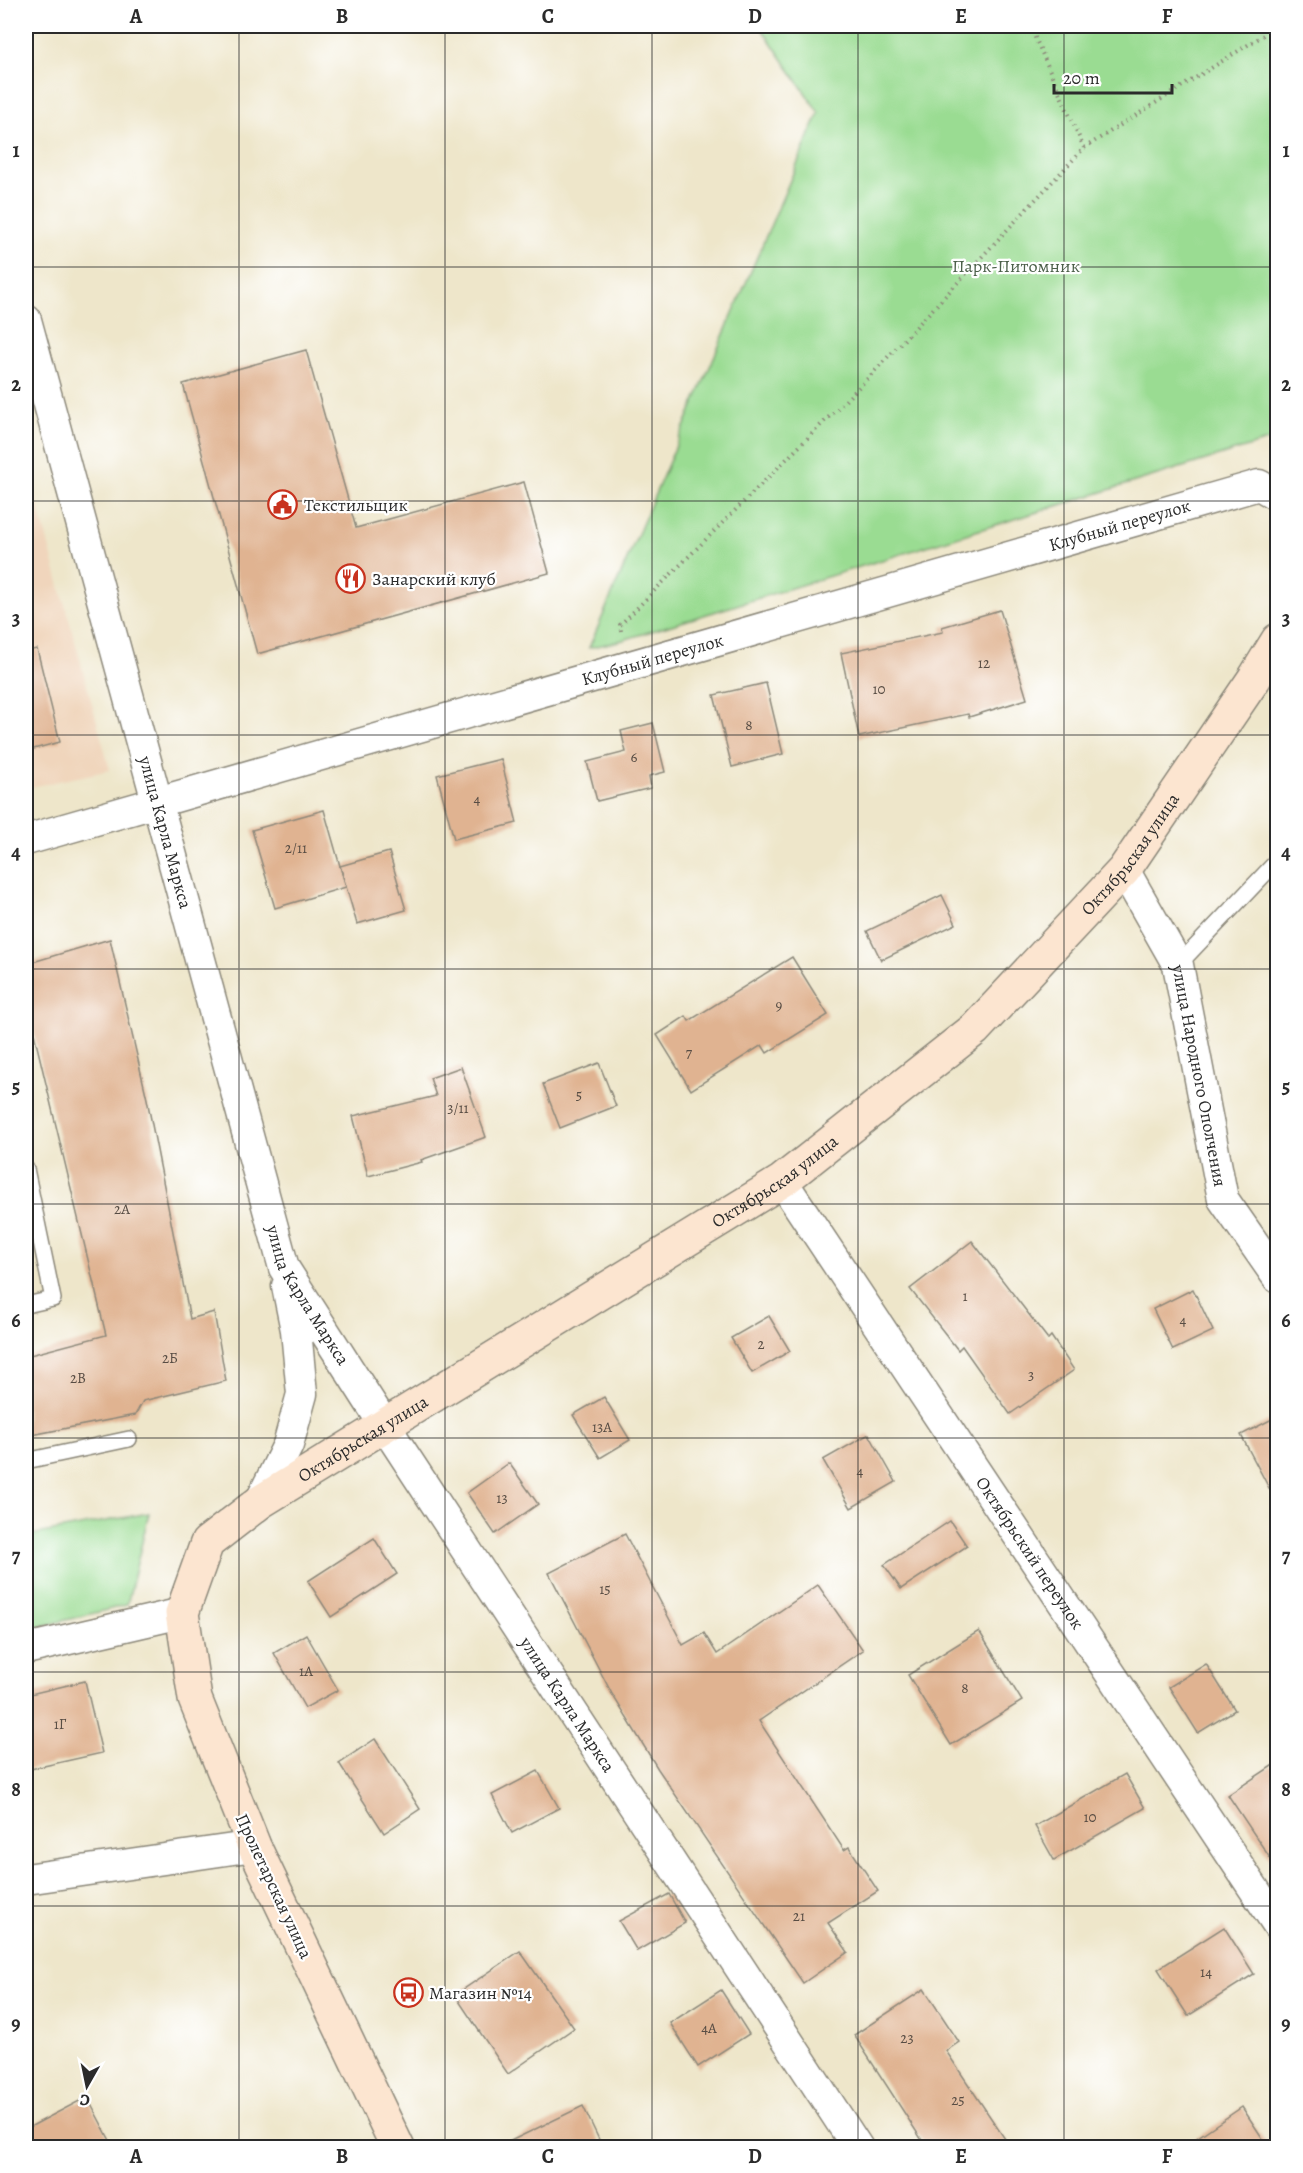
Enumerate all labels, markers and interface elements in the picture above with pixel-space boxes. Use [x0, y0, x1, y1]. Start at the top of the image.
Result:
text: A [129, 3, 143, 30]
text: B [336, 3, 348, 30]
text: C [542, 3, 554, 30]
text: D [748, 3, 762, 30]
text: E [955, 3, 967, 30]
text: F [1162, 3, 1173, 30]
scale bar [1054, 57, 1172, 95]
text: 20 m [1063, 66, 1100, 90]
text: 1 [12, 137, 20, 164]
text: 1 [1282, 137, 1290, 164]
park label: Парк-Питомник [952, 254, 1080, 278]
text: 2 [11, 371, 21, 398]
text: 2 [1281, 371, 1291, 398]
public building icon: Текстильщик [267, 489, 299, 521]
place label: Текстильщик [304, 493, 408, 517]
street label: Клубный переулок [1046, 493, 1193, 557]
restaurant icon: Занарский клуб [335, 563, 367, 595]
place label: Занарский клуб [372, 567, 496, 591]
text: 3 [12, 605, 20, 632]
text: 3 [1282, 605, 1290, 632]
street label: Клубный переулок [579, 628, 726, 691]
house number: 12 [978, 653, 990, 673]
house number: 10 [872, 679, 886, 699]
house number: 8 [745, 715, 753, 735]
house number: 6 [631, 747, 638, 767]
street label: улица Карла Маркса [133, 752, 198, 912]
street label: Октябрьская улица [1076, 788, 1185, 921]
house number: 4 [474, 789, 481, 809]
house number: 2/11 [285, 838, 307, 858]
text: 4 [11, 839, 21, 866]
text: 4 [1281, 839, 1291, 866]
street label: улица Народного Ополчения [1166, 962, 1232, 1189]
house number: 9 [776, 995, 783, 1015]
house number: 7 [686, 1043, 693, 1063]
text: 5 [12, 1073, 20, 1100]
text: 5 [1282, 1073, 1290, 1100]
house number: 5 [576, 1085, 582, 1105]
house number: 3/11 [447, 1098, 469, 1118]
street label: Октябрьская улица [707, 1129, 844, 1233]
house number: 2А [114, 1199, 130, 1219]
street label: улица Карла Маркса [261, 1221, 355, 1370]
house number: 1 [962, 1286, 968, 1306]
text: 6 [11, 1307, 21, 1334]
text: 6 [1281, 1307, 1291, 1334]
house number: 4 [1180, 1310, 1187, 1330]
house number: 2 [757, 1334, 765, 1354]
house number: 2Б [162, 1348, 178, 1368]
house number: 3 [1028, 1365, 1034, 1385]
house number: 2В [70, 1368, 86, 1388]
street label: Октябрьская улица [293, 1389, 433, 1488]
house number: 13А [592, 1417, 612, 1437]
house number: 4 [857, 1461, 864, 1481]
street label: Октябрьский переулок [970, 1472, 1090, 1634]
house number: 13 [496, 1488, 508, 1508]
text: 7 [12, 1542, 21, 1569]
text: 7 [1282, 1542, 1291, 1569]
house number: 15 [599, 1579, 611, 1599]
street label: улица Карла Маркса [514, 1631, 621, 1777]
house number: 1А [299, 1661, 313, 1681]
house number: 8 [961, 1678, 969, 1698]
house number: 1Г [54, 1714, 67, 1734]
text: 8 [11, 1776, 21, 1803]
text: 8 [1281, 1776, 1291, 1803]
house number: 10 [1083, 1807, 1097, 1827]
street label: Пролетарская улица [230, 1810, 318, 1963]
house number: 21 [793, 1906, 805, 1926]
house number: 14 [1200, 1962, 1212, 1982]
bus stop icon: Магазин №14 [392, 1977, 424, 2009]
place label: Магазин №14 [429, 1981, 532, 2005]
text: 9 [11, 2010, 21, 2037]
text: 9 [1281, 2010, 1291, 2037]
house number: 4А [701, 2018, 717, 2038]
house number: 23 [900, 2028, 914, 2048]
north arrow [57, 2056, 117, 2116]
text: С [78, 2088, 91, 2111]
house number: 25 [951, 2090, 965, 2110]
text: A [129, 2143, 143, 2170]
text: B [336, 2143, 348, 2170]
text: C [542, 2143, 554, 2170]
text: D [748, 2143, 762, 2170]
text: E [955, 2143, 967, 2170]
text: F [1162, 2143, 1173, 2170]

